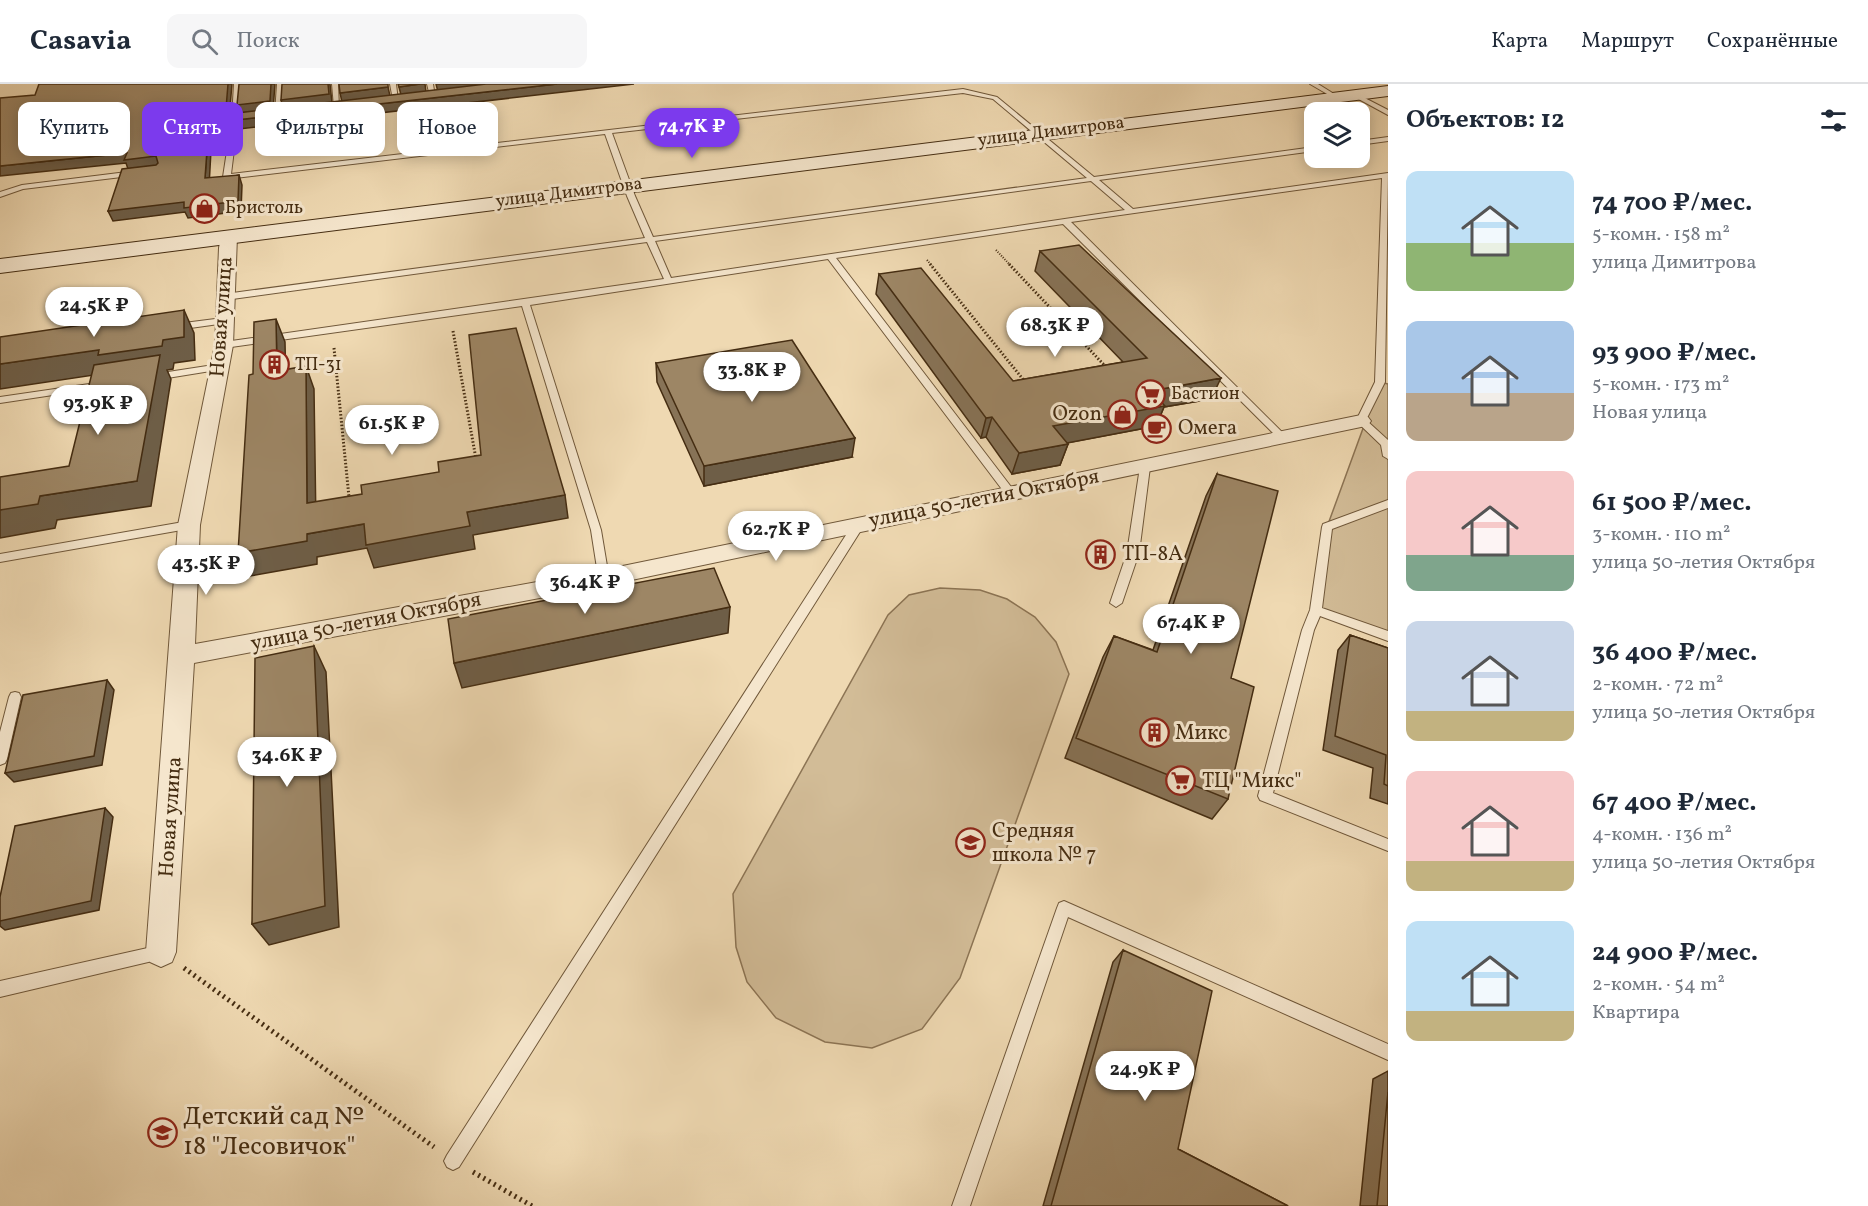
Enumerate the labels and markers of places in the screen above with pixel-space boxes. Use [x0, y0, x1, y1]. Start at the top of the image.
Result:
pin: 74.7K ₽ [637, 108, 747, 159]
shop icon: Бристоль [188, 192, 220, 224]
place label: Бристоль [225, 196, 303, 221]
pin: 24.5K ₽ [39, 287, 149, 338]
pin: 68.3K ₽ [1000, 307, 1110, 358]
building icon: ТП-31 [258, 349, 290, 381]
pin: 33.8K ₽ [697, 352, 807, 403]
place label: ТП-31 [295, 353, 342, 378]
supermarket icon: Бастион [1134, 378, 1166, 410]
place label: Бастион [1171, 382, 1240, 407]
pin: 93.9K ₽ [43, 385, 153, 436]
shop icon: Ozon [1107, 398, 1139, 430]
place label: Ozon [1052, 400, 1102, 429]
pin: 61.5K ₽ [337, 405, 447, 456]
cafe icon: Омега [1141, 412, 1173, 444]
place label: Омега [1178, 414, 1237, 443]
pin: 62.7K ₽ [721, 511, 831, 562]
building icon: ТП-8А [1085, 538, 1117, 570]
place label: ТП-8А [1122, 540, 1183, 569]
pin: 43.5K ₽ [151, 545, 261, 596]
pin: 36.4K ₽ [530, 564, 640, 615]
pin: 67.4K ₽ [1136, 604, 1246, 655]
building icon: Микс [1138, 717, 1170, 749]
place label: Микс [1175, 719, 1228, 748]
pin: 34.6K ₽ [232, 737, 342, 788]
supermarket icon: ТЦ "Микс" [1165, 765, 1197, 797]
place label: ТЦ "Микс" [1202, 767, 1302, 796]
place label: Средняя школа № 7 [992, 817, 1097, 870]
school or university icon: Средняя школа № 7 [955, 827, 987, 859]
pin: 24.9K ₽ [1090, 1051, 1200, 1102]
place label: Детский сад № 18 "Лесовичок" [183, 1099, 364, 1165]
school or university icon: Детский сад № 18 "Лесовичок" [146, 1116, 178, 1148]

